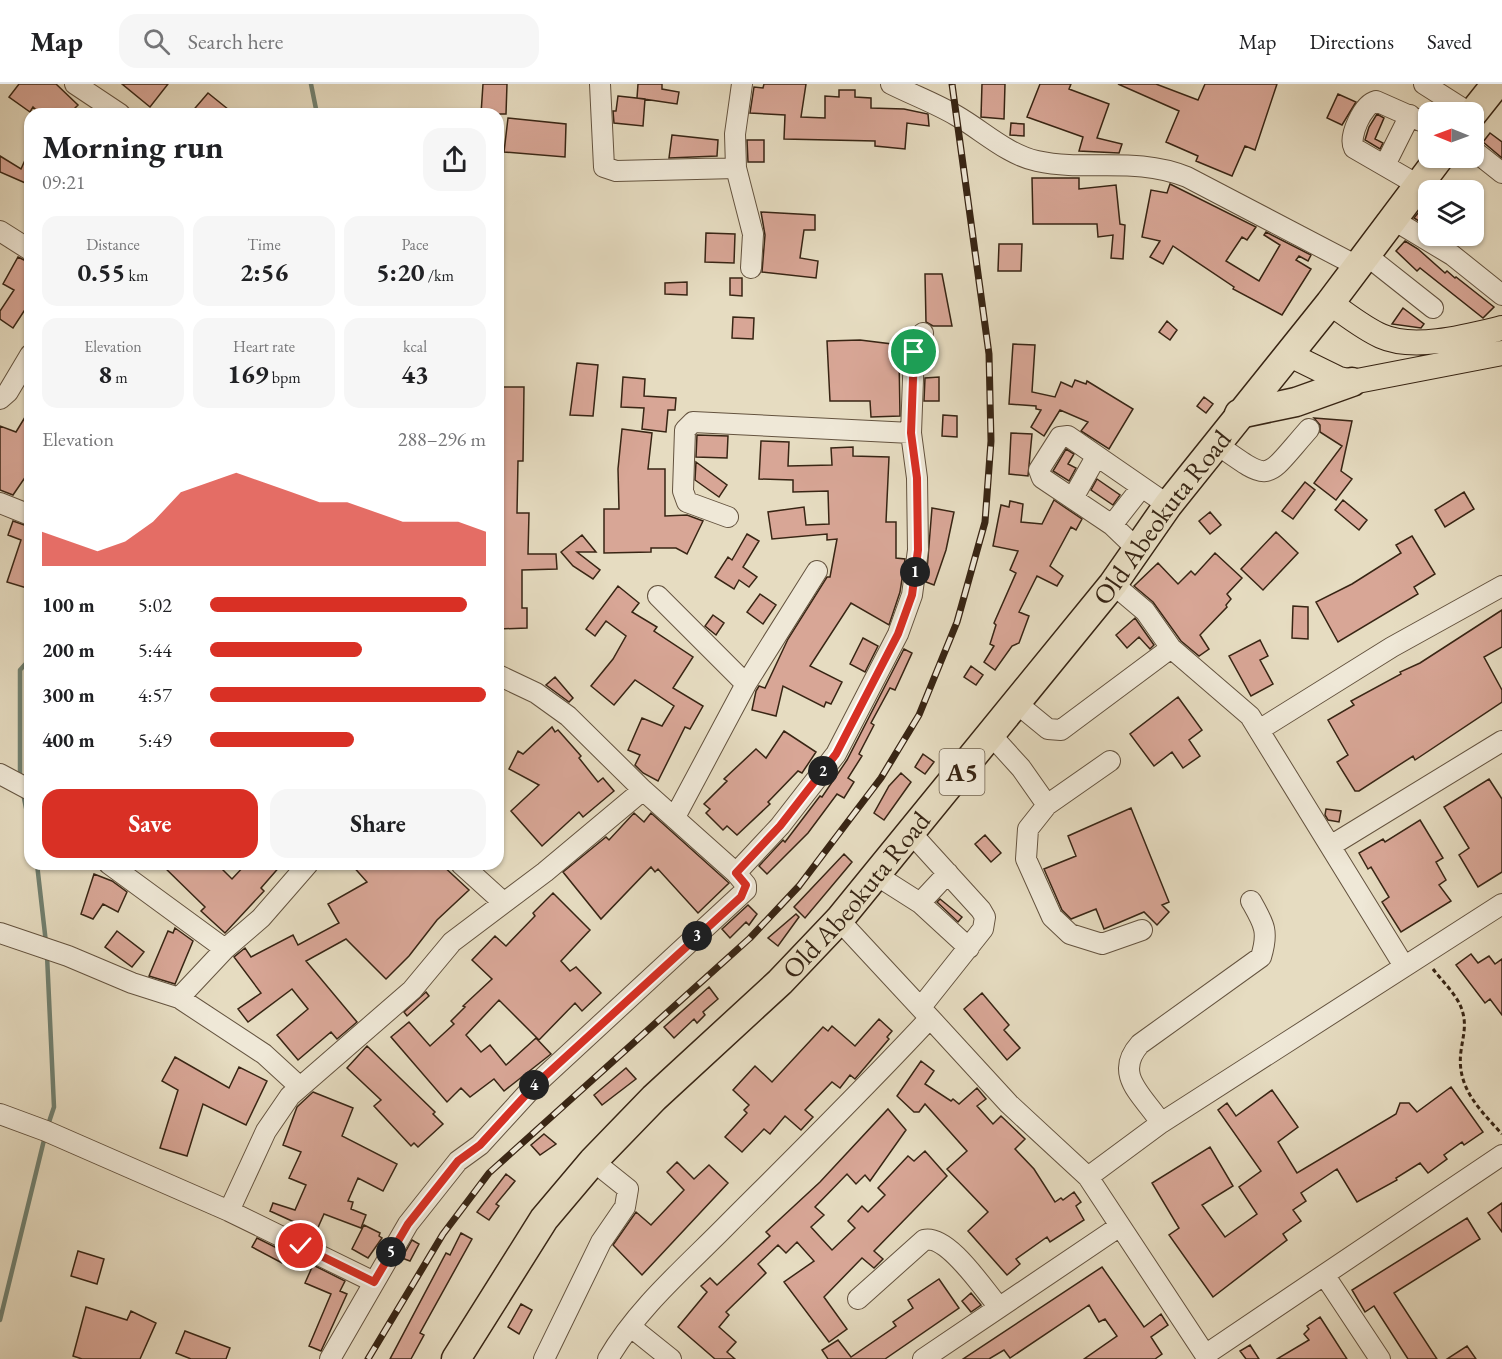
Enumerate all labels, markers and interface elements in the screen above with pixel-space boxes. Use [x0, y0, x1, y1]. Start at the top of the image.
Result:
search box [119, 14, 539, 68]
text: Map [30, 23, 83, 59]
icon: search [140, 25, 173, 58]
text: Search here [188, 27, 283, 56]
text: Map [1239, 28, 1276, 55]
text: Directions [1309, 28, 1394, 55]
text: Saved [1427, 28, 1472, 55]
north arrow [1418, 102, 1484, 168]
map controls [1418, 102, 1484, 246]
text: Morning run [42, 125, 224, 168]
button: share [423, 128, 486, 191]
text: 09:21 [42, 169, 85, 195]
button: layers [1418, 180, 1484, 246]
text: Distance [86, 234, 140, 255]
text: Time [247, 234, 281, 255]
text: Pace [402, 234, 428, 255]
text: 0.55 [78, 255, 125, 289]
text: 2:56 [240, 255, 288, 289]
text: 5:20 [376, 255, 425, 289]
text: km [125, 265, 148, 286]
text: /km [425, 265, 454, 286]
pin [888, 326, 939, 377]
icon: arrive [897, 335, 930, 368]
text: Elevation [84, 336, 142, 357]
text: Heart rate [233, 336, 295, 357]
text: kcal [403, 336, 427, 357]
text: 8 [98, 357, 112, 391]
text: 169 [227, 357, 269, 391]
text: 43 [401, 357, 429, 391]
text: m [112, 367, 128, 388]
text: bpm [269, 367, 301, 388]
street label: Old Abeokuta Road [1085, 422, 1239, 612]
text: Elevation [42, 426, 114, 452]
text: 288–296 m [398, 426, 486, 452]
pin: 1 [900, 557, 930, 587]
text: 1 [911, 561, 919, 582]
text: 100 m [42, 592, 95, 618]
text: 5:02 [138, 592, 172, 618]
text: 200 m [42, 637, 95, 663]
text: 5:44 [138, 637, 172, 663]
text: 300 m [42, 682, 95, 708]
text: 4:57 [138, 682, 172, 708]
text: 400 m [42, 727, 95, 753]
text: 5:49 [138, 727, 172, 753]
road number: A5 [940, 749, 984, 795]
pin: 2 [808, 756, 838, 786]
text: 2 [819, 760, 827, 781]
button: Save [42, 789, 258, 858]
button: Share [270, 789, 486, 858]
street label: Old Abeokuta Road [774, 804, 938, 986]
pin: 3 [682, 921, 712, 951]
text: 3 [693, 925, 701, 946]
pin: 4 [519, 1070, 549, 1100]
text: 4 [530, 1074, 538, 1095]
pin [275, 1220, 326, 1271]
icon: check [284, 1229, 317, 1262]
pin: 5 [376, 1237, 406, 1267]
text: 5 [387, 1241, 395, 1262]

